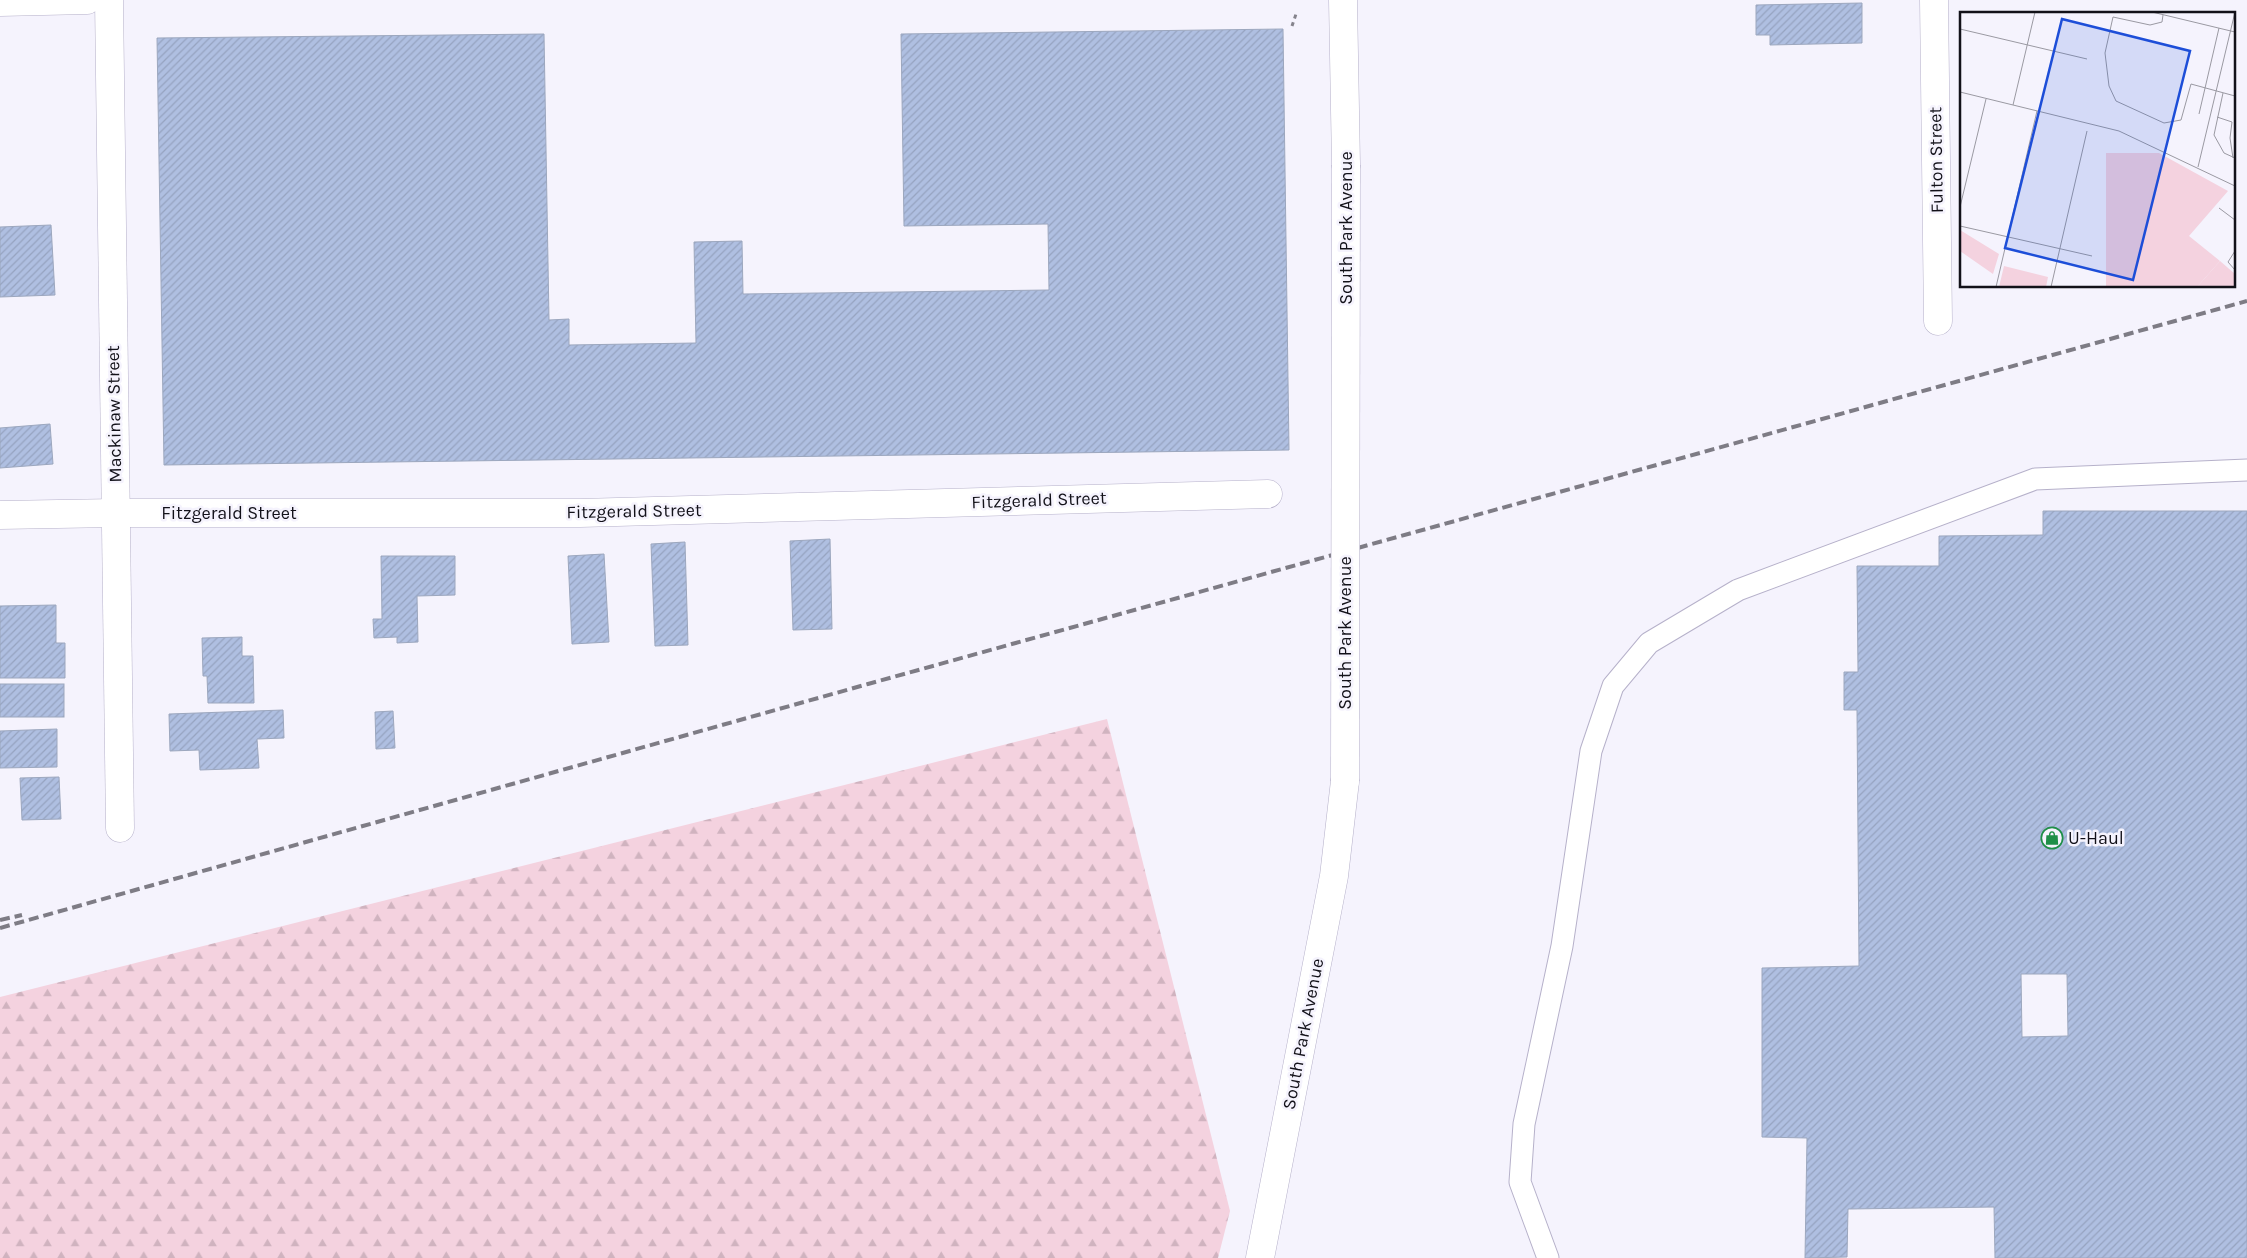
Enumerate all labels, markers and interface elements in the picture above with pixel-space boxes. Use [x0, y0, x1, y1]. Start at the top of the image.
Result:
inset map [1960, 12, 2234, 288]
street label: Fulton Street [1924, 107, 1948, 213]
street label: South Park Avenue [1335, 151, 1357, 305]
street label: Mackinaw Street [102, 345, 126, 483]
street label: Fitzgerald Street [971, 487, 1107, 513]
street label: Fitzgerald Street [566, 499, 702, 523]
street label: Fitzgerald Street [161, 502, 297, 524]
street label: South Park Avenue [1334, 556, 1356, 710]
shop icon: U-Haul [2040, 826, 2064, 850]
place label: U-Haul [2068, 827, 2124, 849]
street label: South Park Avenue [1278, 957, 1328, 1111]

